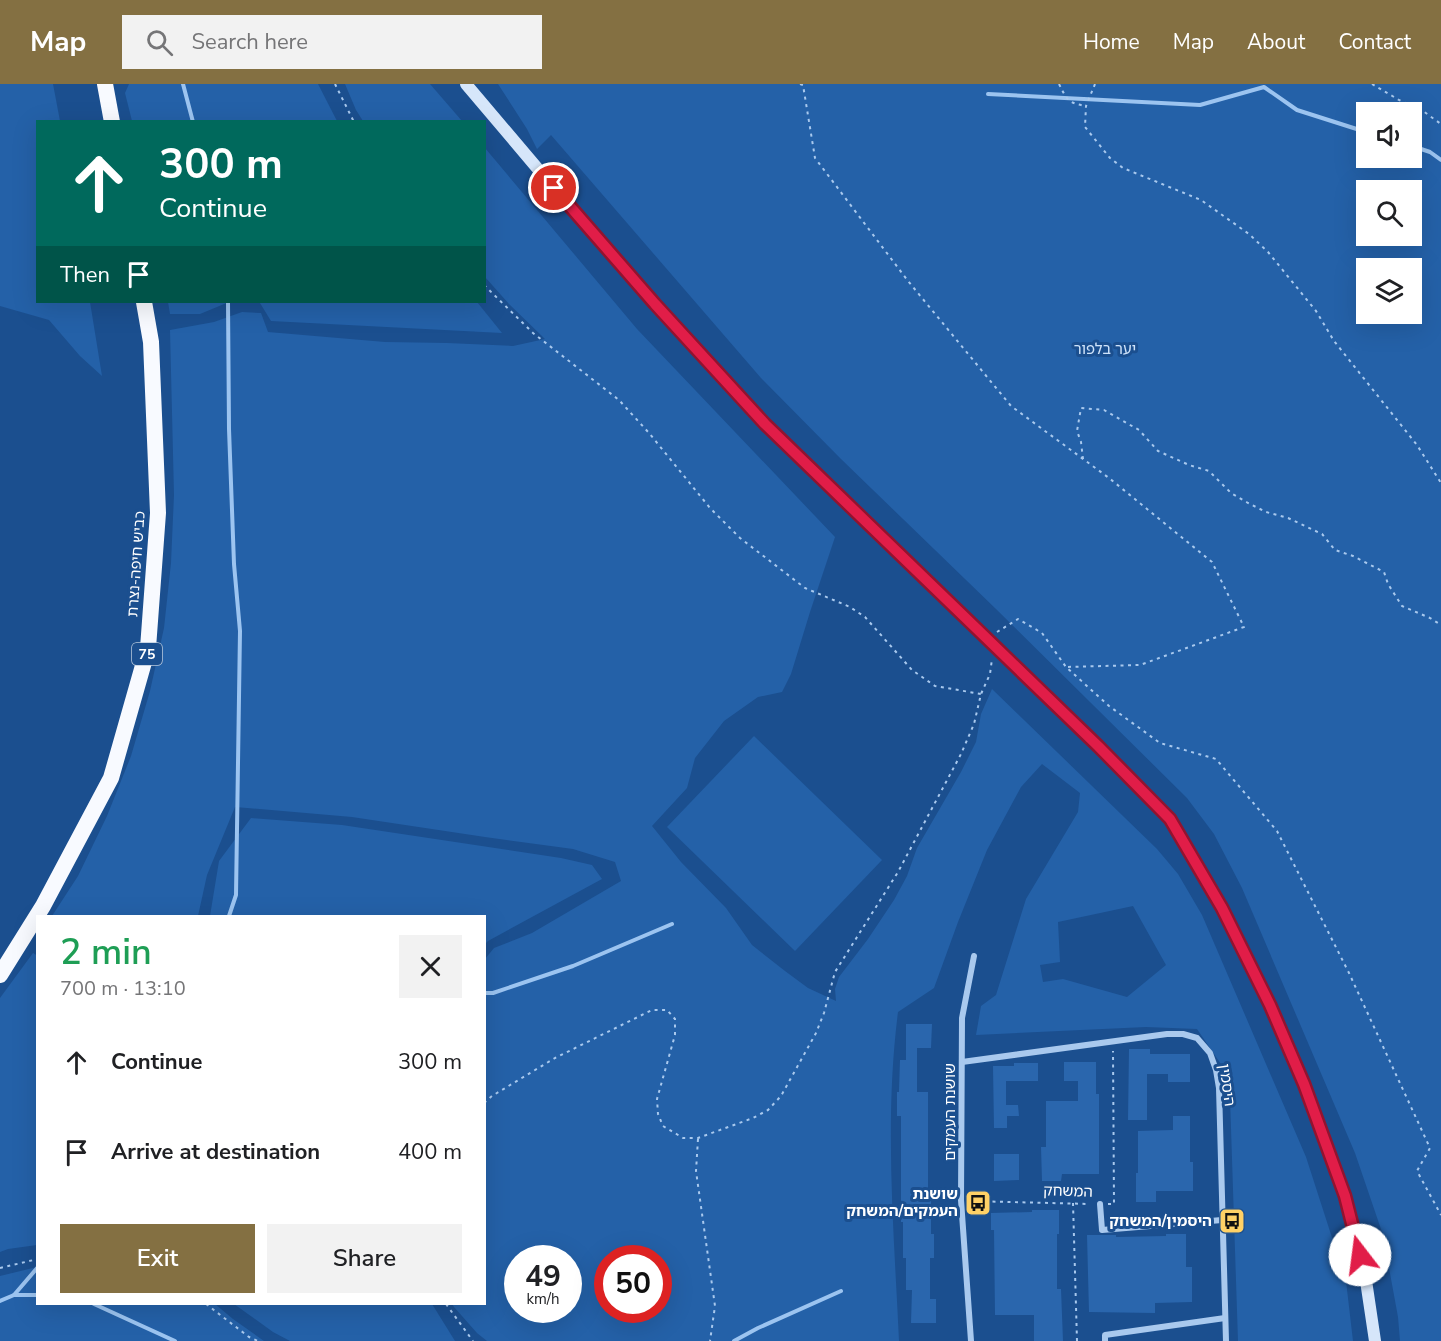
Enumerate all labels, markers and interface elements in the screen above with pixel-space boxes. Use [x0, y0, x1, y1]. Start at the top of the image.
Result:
search box [122, 15, 542, 69]
text: Map [30, 23, 86, 61]
icon: search [143, 26, 176, 59]
text: Search here [191, 27, 308, 57]
text: Home [1083, 28, 1140, 56]
text: Map [1173, 28, 1214, 56]
text: About [1247, 28, 1305, 56]
text: Contact [1338, 28, 1411, 56]
map controls [1356, 102, 1422, 324]
button: sound [1356, 102, 1422, 168]
text: 300 m [159, 136, 283, 193]
icon: ahead [60, 144, 138, 222]
pin [528, 162, 579, 213]
icon: arrive [537, 171, 570, 204]
button: search [1356, 180, 1422, 246]
text: Continue [159, 190, 267, 227]
icon: arrive [122, 258, 155, 291]
button: layers [1356, 258, 1422, 324]
text: Then [60, 260, 110, 290]
park label: יער בלפור [1074, 339, 1136, 359]
street label: כביש חיפה-נצרת [122, 510, 150, 618]
road number: 75 [132, 643, 162, 665]
text: 2 min [60, 928, 152, 977]
button: close [399, 935, 462, 998]
text: 700 m · 13:10 [60, 975, 186, 1002]
icon: ahead [60, 1046, 93, 1079]
text: Continue [111, 1047, 202, 1077]
text: 300 m [398, 1047, 462, 1077]
street label: שושנת העמקים [940, 1063, 960, 1161]
street label: היסמין [1214, 1063, 1240, 1107]
icon: arrive [60, 1136, 93, 1169]
text: Arrive at destination [111, 1137, 320, 1167]
text: 400 m [398, 1137, 462, 1167]
street label: המשחק [1043, 1180, 1093, 1202]
place label: שושנת העמקים/המשחק [846, 1184, 958, 1221]
bus stop icon: שושנת העמקים/המשחק [963, 1188, 993, 1218]
bus stop icon: היסמין/המשחק [1217, 1206, 1247, 1236]
place label: היסמין/המשחק [1109, 1211, 1212, 1231]
position arrow [1328, 1223, 1392, 1287]
button: Exit [60, 1224, 255, 1293]
button: Share [267, 1224, 462, 1293]
speed limit sign: 50 [594, 1245, 672, 1323]
text: 49 [525, 1256, 561, 1297]
text: km/h [526, 1289, 560, 1309]

